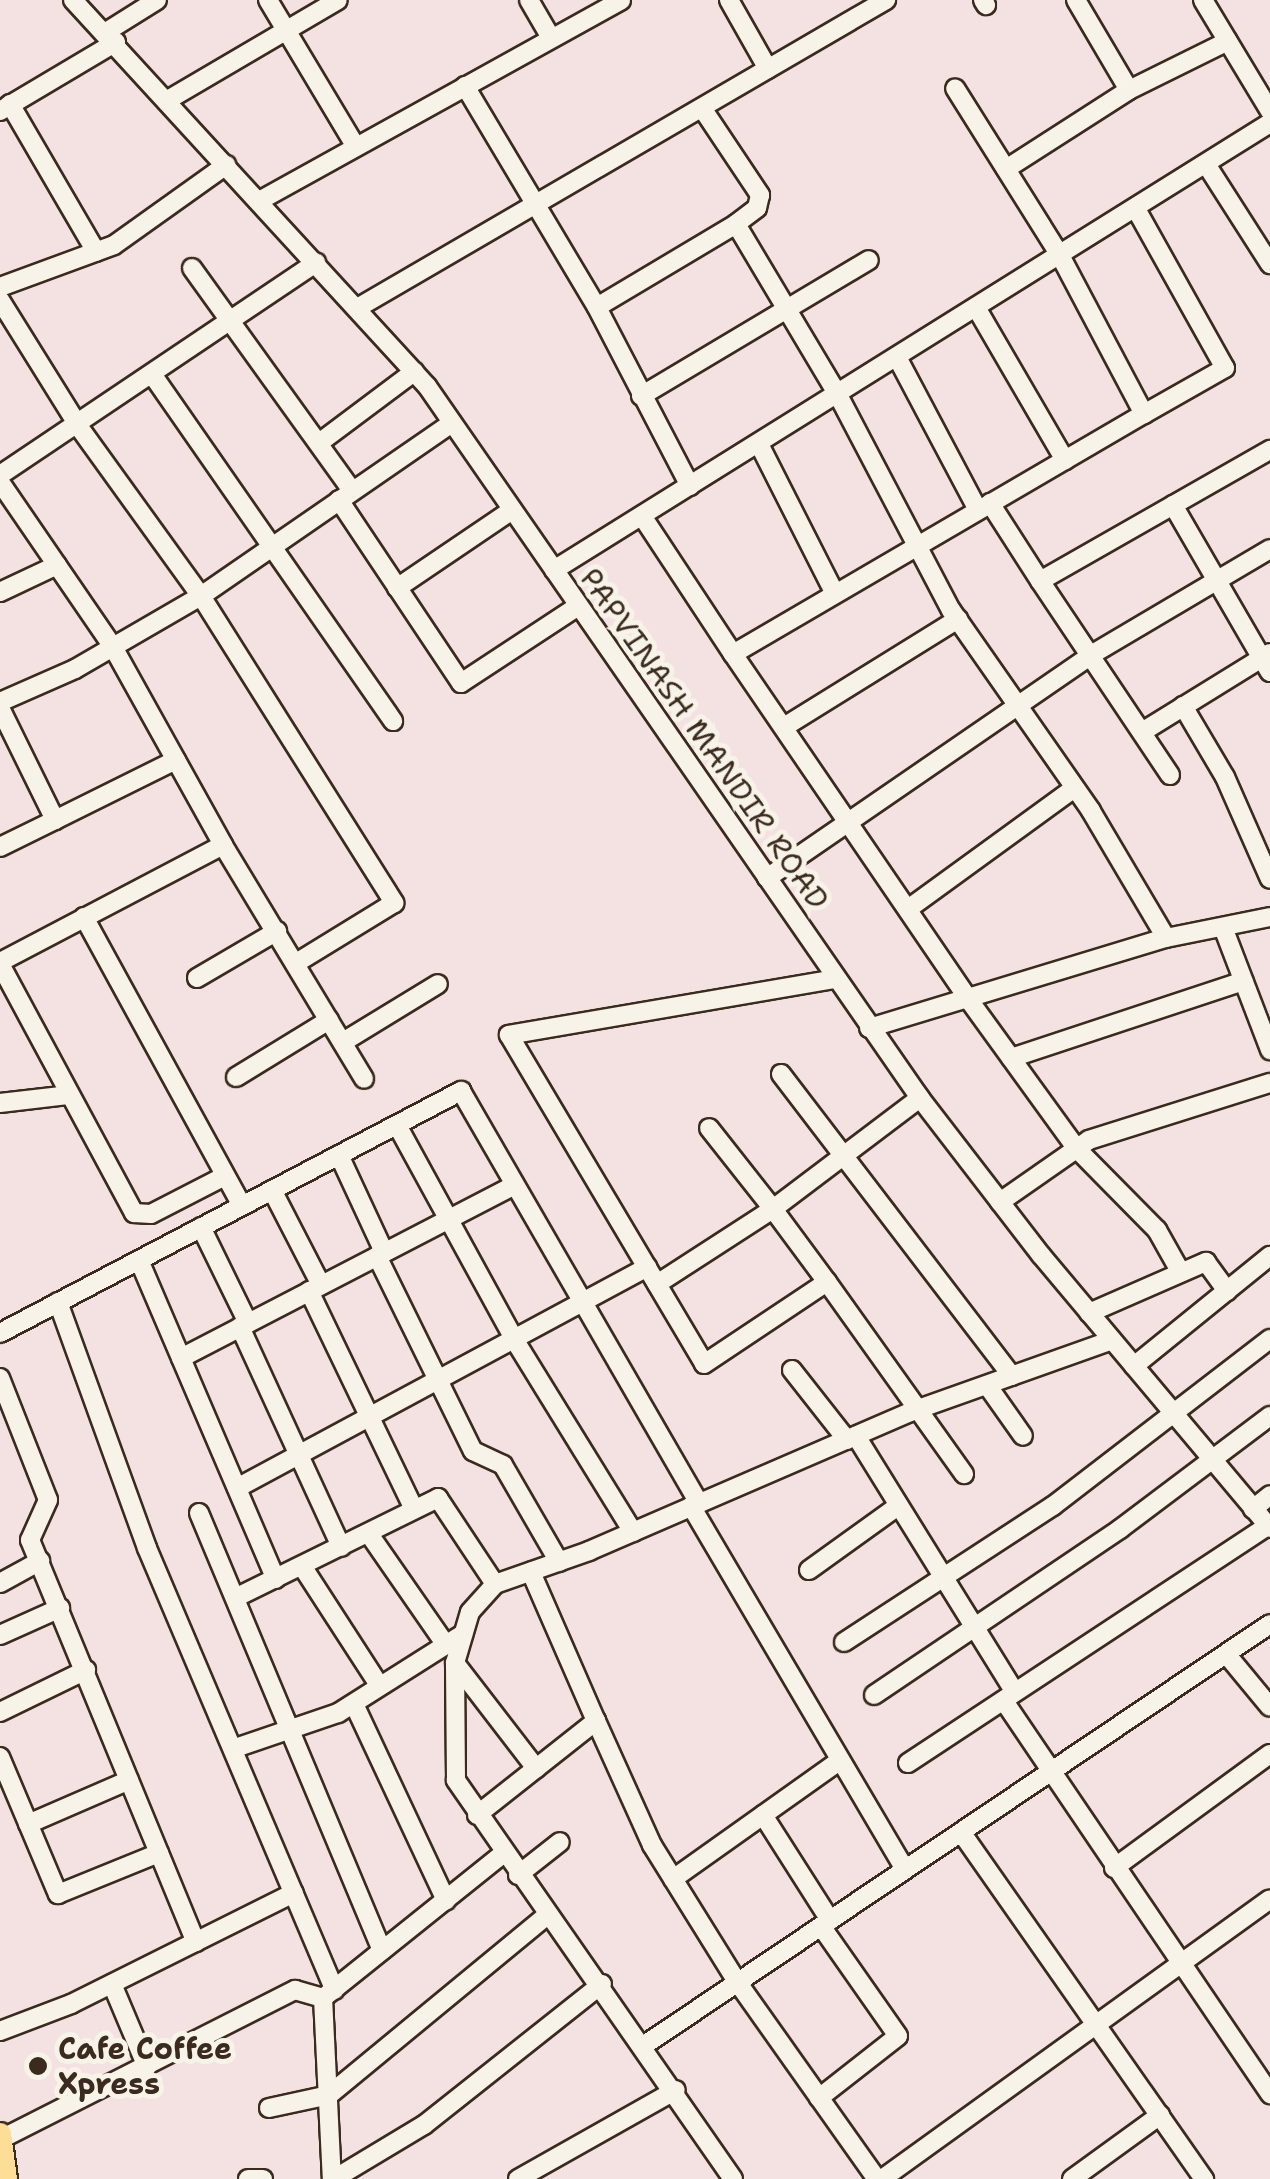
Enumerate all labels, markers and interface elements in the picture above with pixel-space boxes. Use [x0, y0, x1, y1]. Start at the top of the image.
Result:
street label: PAPVINASH MANDIR ROAD [572, 561, 836, 917]
place label: Cafe Coffee Xpress [58, 2031, 232, 2102]
marker: Cafe Coffee Xpress [27, 2055, 49, 2077]

